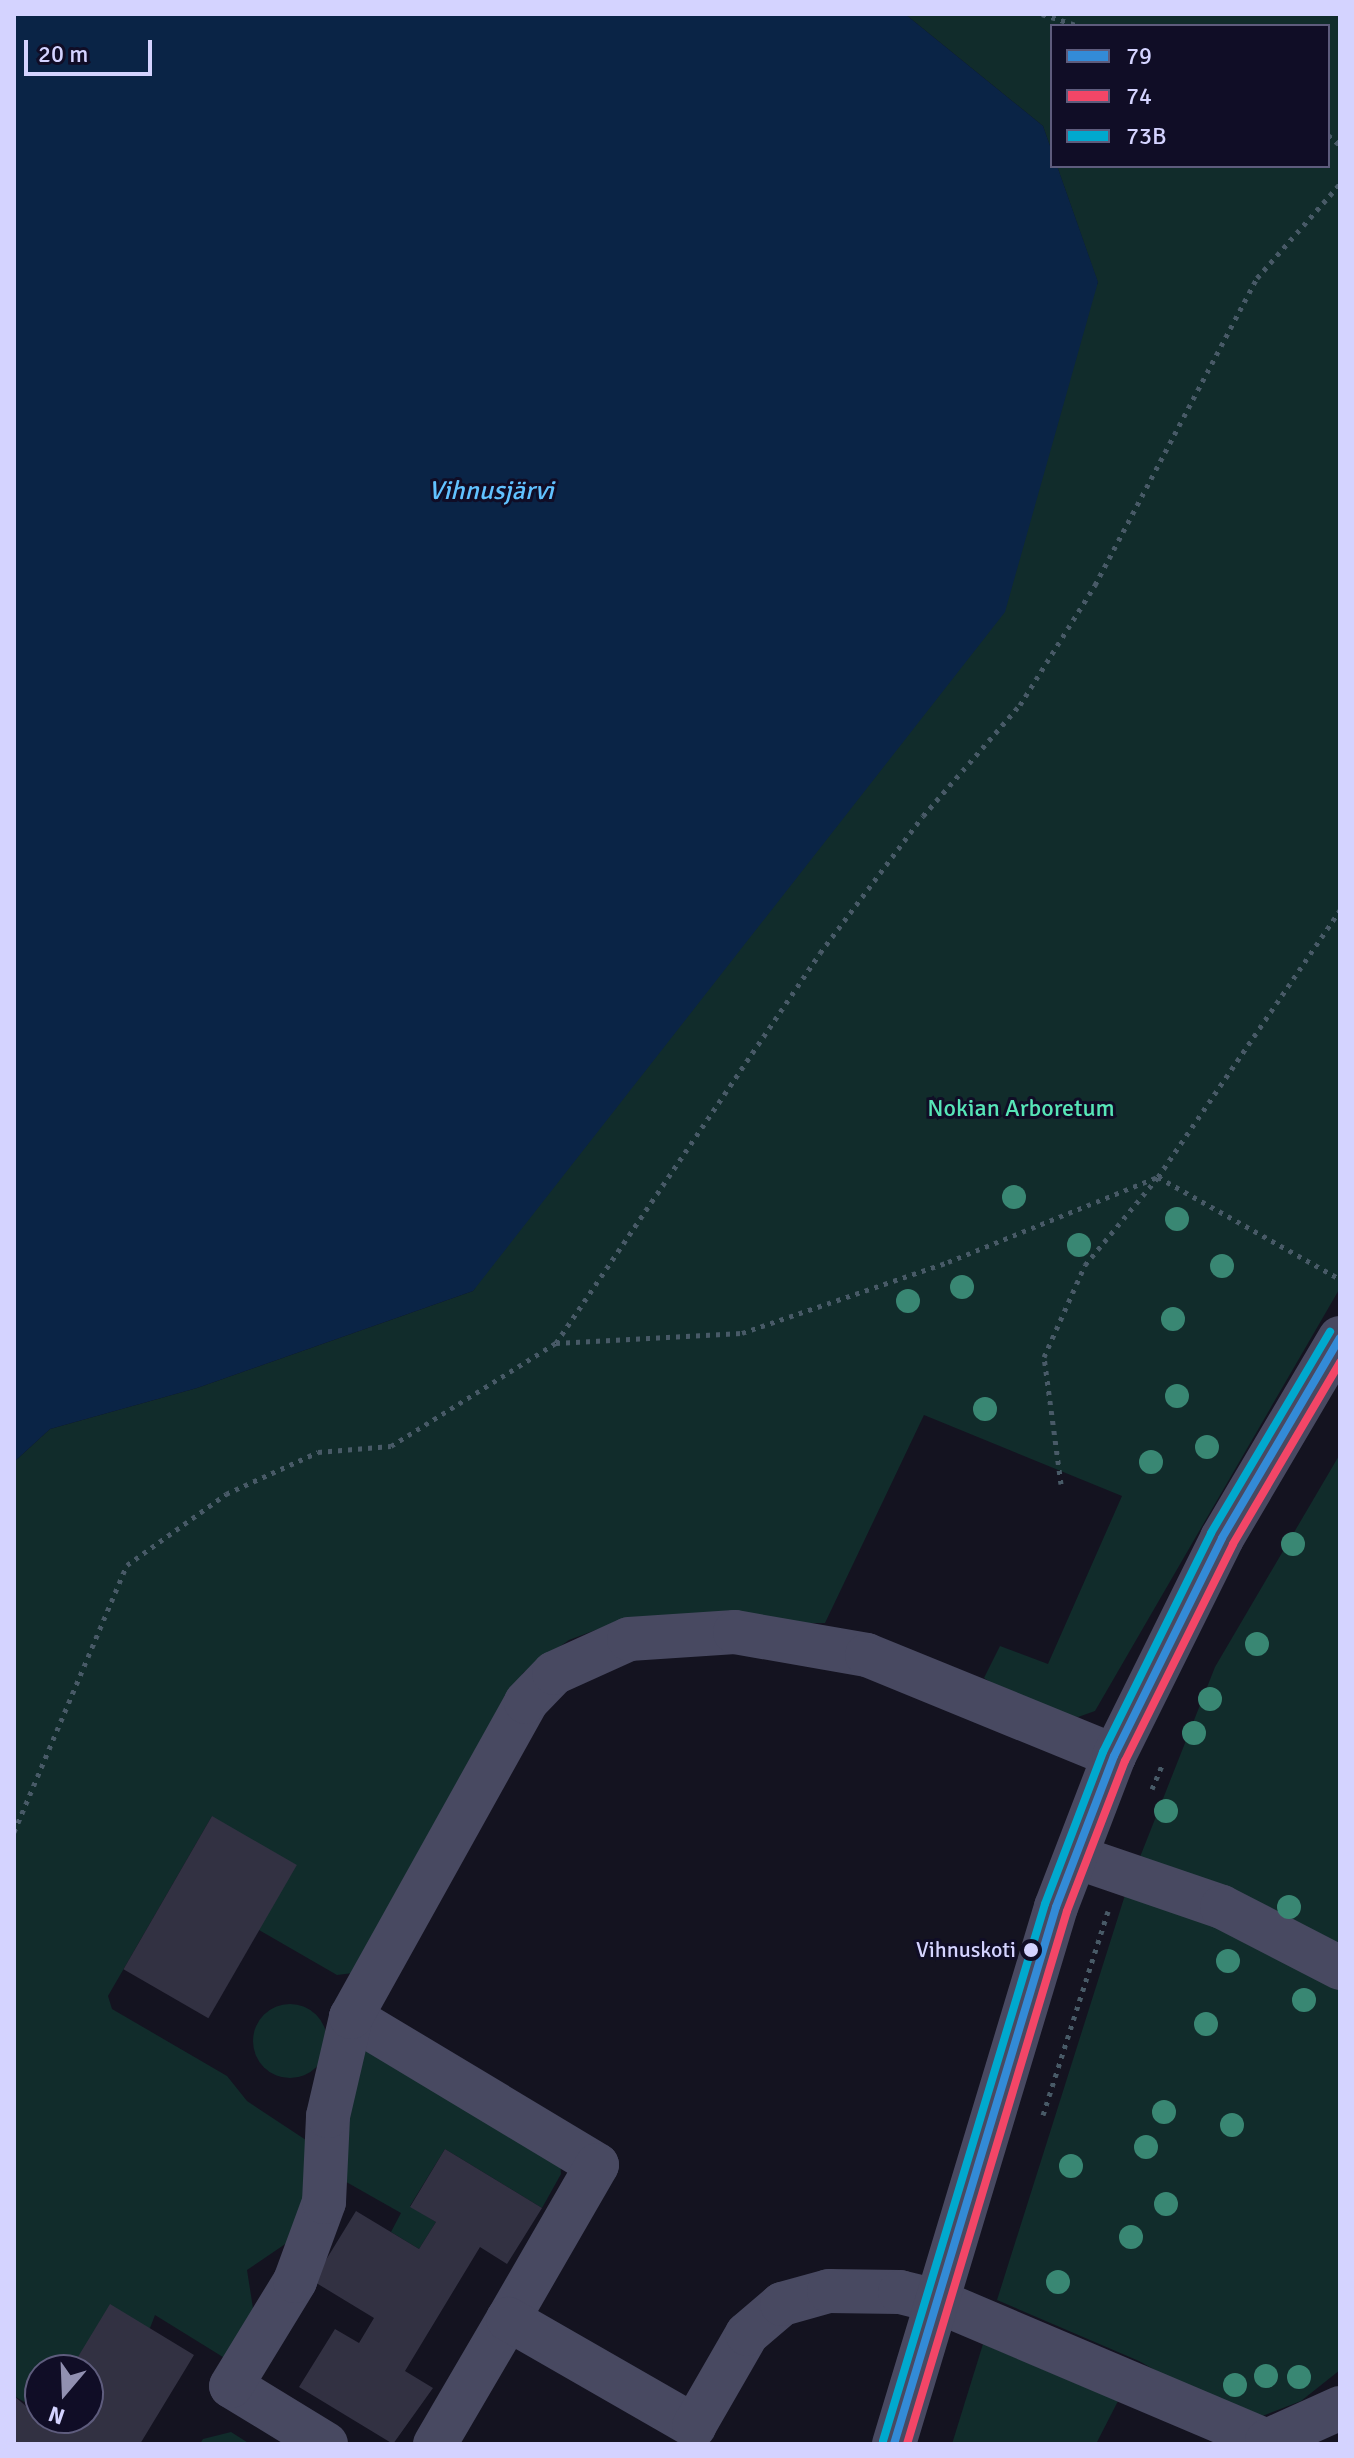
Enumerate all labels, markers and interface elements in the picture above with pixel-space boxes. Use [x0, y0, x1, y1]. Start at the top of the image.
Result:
scale bar [28, 24, 156, 74]
legend [1050, 24, 1330, 168]
text: 20 m [38, 39, 88, 69]
text: 79 [1126, 41, 1152, 71]
text: 74 [1126, 81, 1152, 111]
text: 73B [1126, 121, 1166, 151]
water label: Vihnusjärvi [428, 476, 554, 508]
park label: Nokian Arboretum [927, 1095, 1115, 1123]
place label: Vihnuskoti [916, 1937, 1016, 1963]
marker: Vihnuskoti [1023, 1942, 1039, 1958]
north arrow [24, 2354, 104, 2434]
text: N [45, 2400, 68, 2431]

